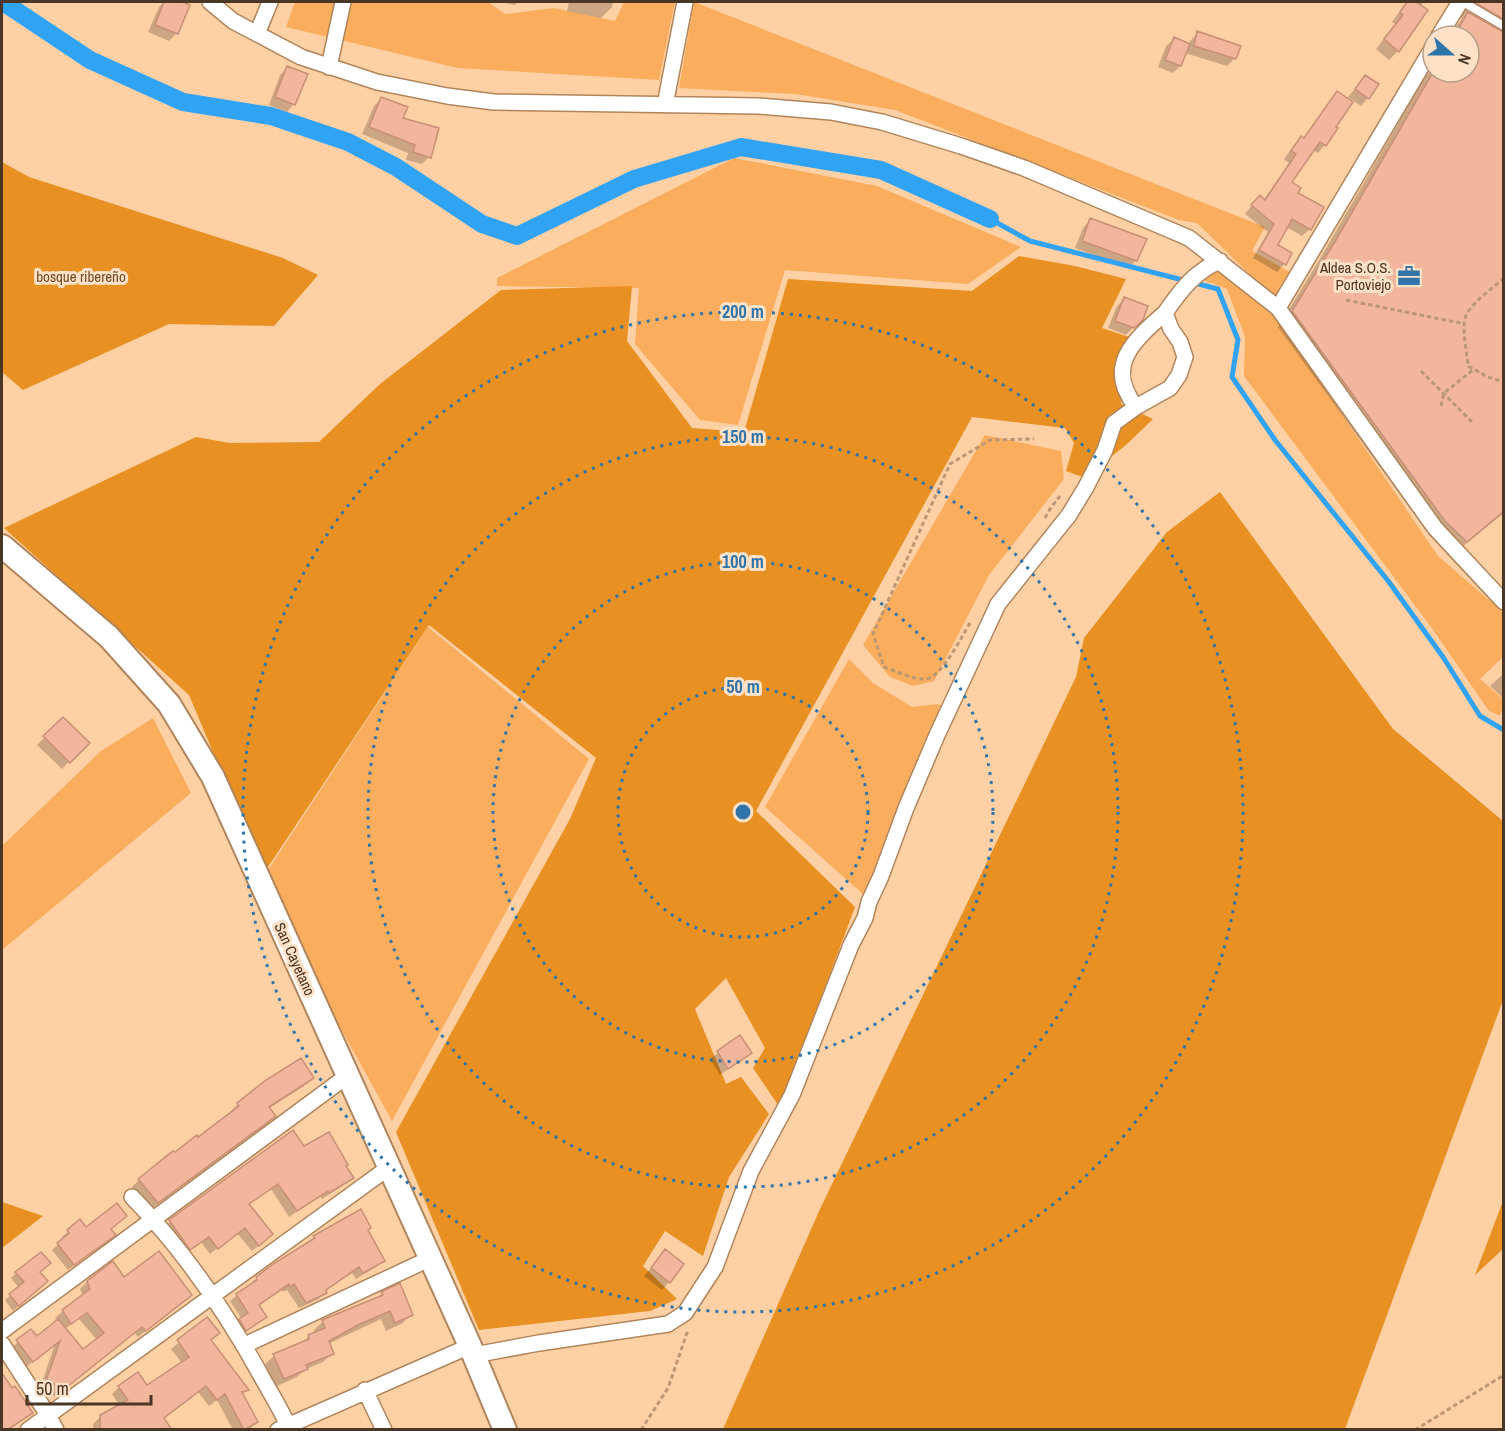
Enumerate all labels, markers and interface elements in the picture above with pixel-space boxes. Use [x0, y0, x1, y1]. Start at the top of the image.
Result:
north arrow [1421, 24, 1481, 84]
text: N [1453, 51, 1477, 68]
place label: Aldea S.O.S. Portoviejo [1319, 257, 1391, 295]
office icon: Aldea S.O.S. Portoviejo [1396, 263, 1422, 289]
park label: bosque ribereño [36, 266, 126, 287]
text: 200 m [722, 299, 764, 324]
text: 150 m [722, 424, 764, 449]
text: 100 m [722, 549, 764, 574]
text: 50 m [726, 674, 760, 699]
centre of rings [733, 802, 753, 822]
street label: San Cayetano [270, 919, 321, 999]
scale bar [27, 1368, 152, 1406]
text: 50 m [36, 1376, 69, 1401]

